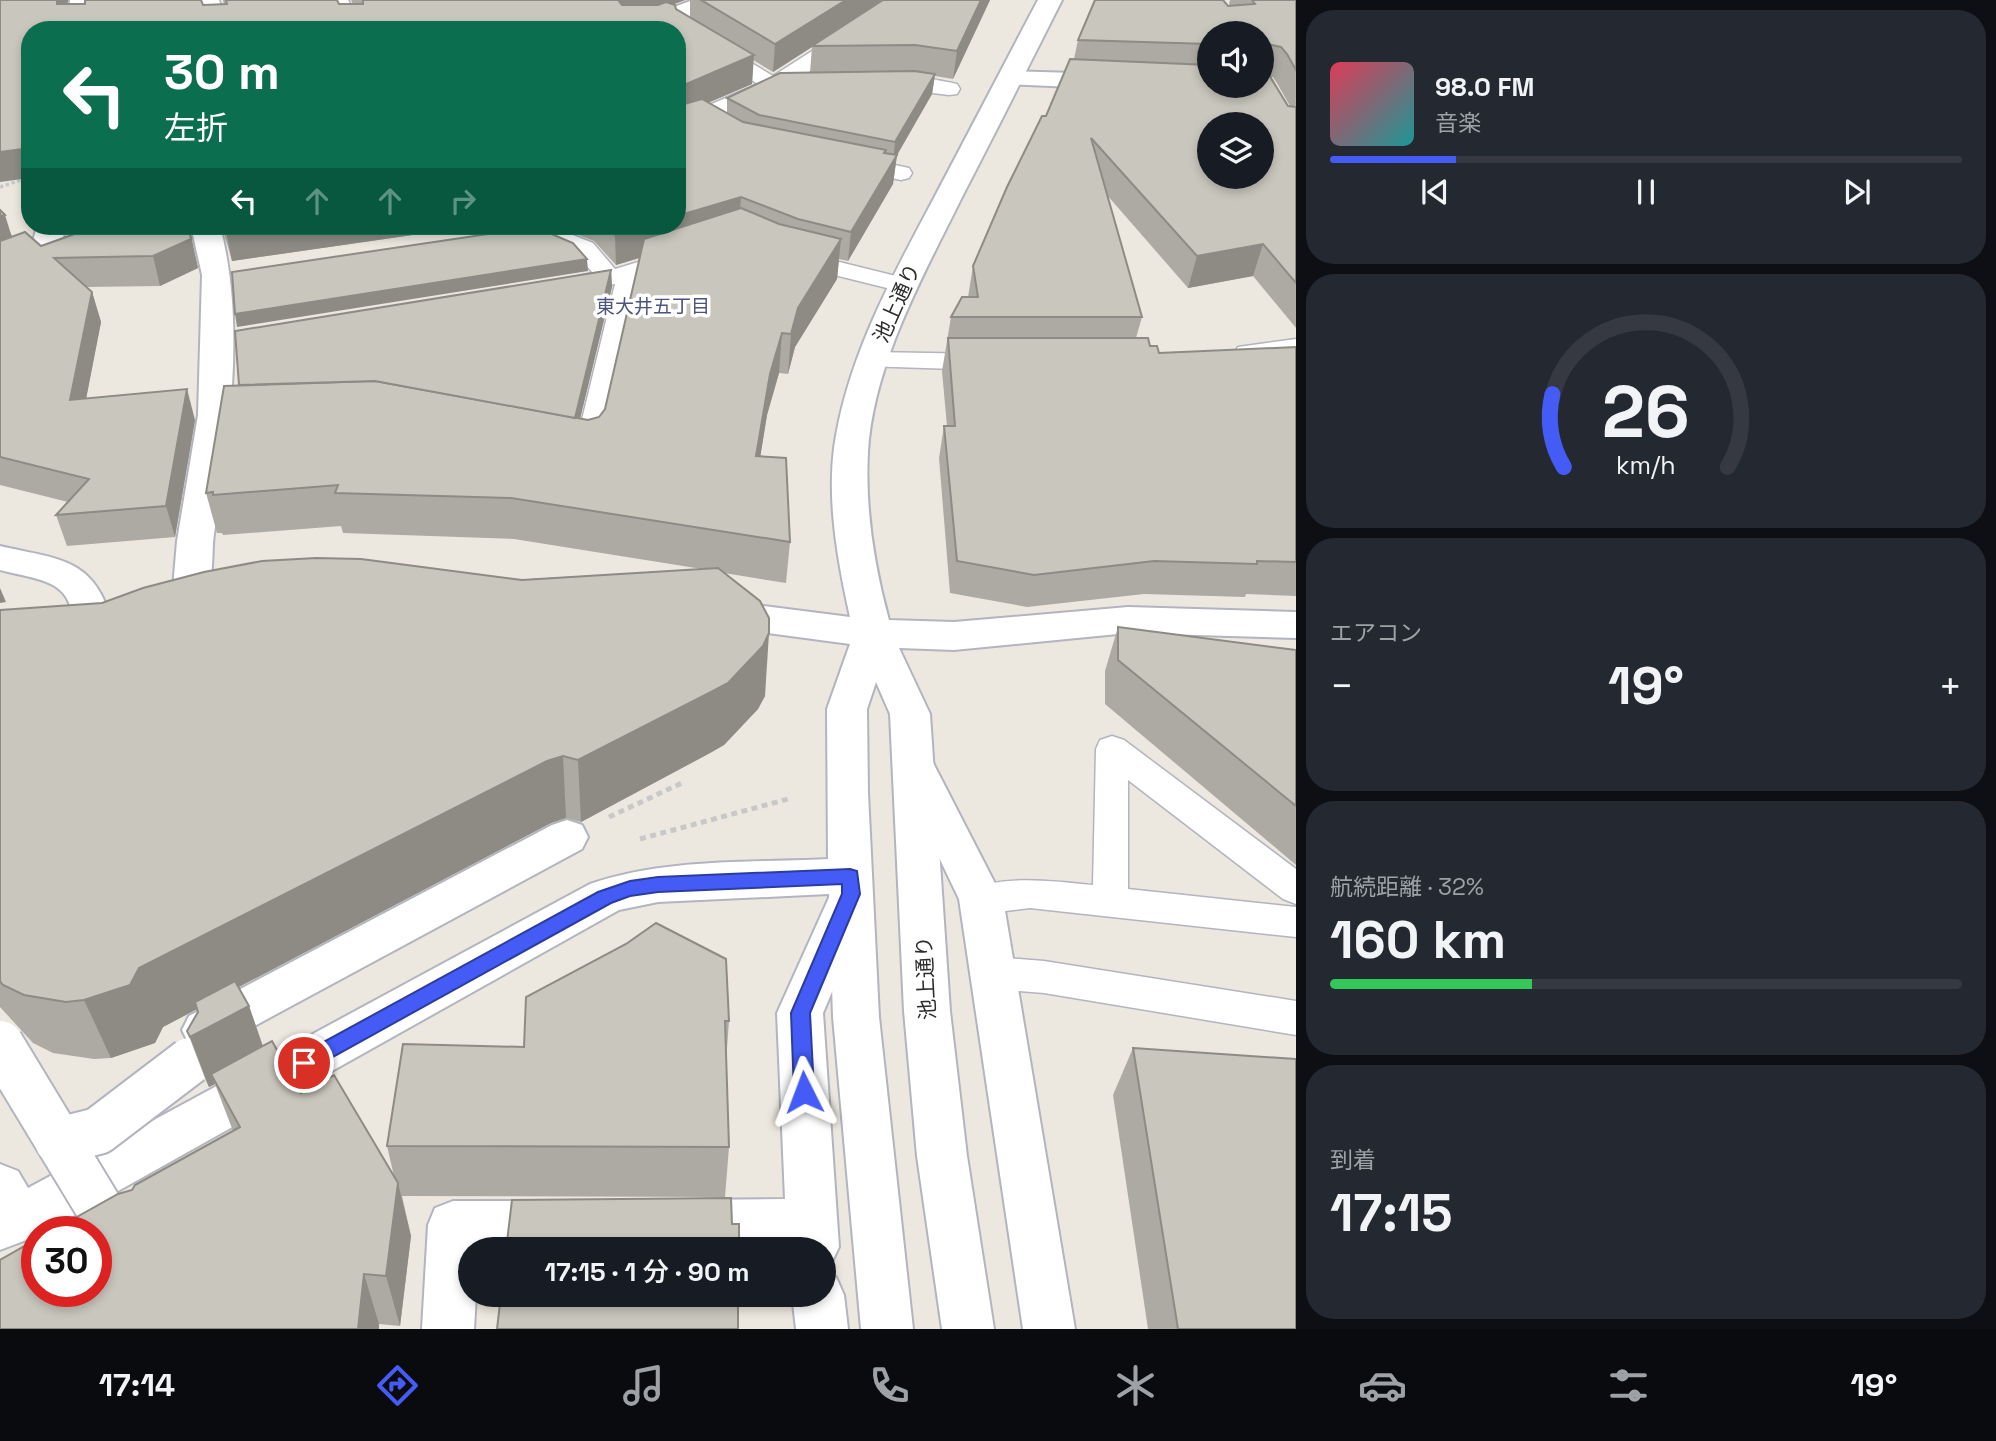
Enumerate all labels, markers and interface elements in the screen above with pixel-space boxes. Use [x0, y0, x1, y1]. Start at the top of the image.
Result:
map controls [1197, 21, 1274, 189]
button: sound [1197, 21, 1274, 98]
text: 30 m [164, 41, 280, 103]
icon: left [49, 49, 140, 140]
text: 98.0 FM [1435, 70, 1534, 104]
text: 左折 [164, 108, 228, 148]
text: 音楽 [1435, 108, 1481, 138]
button: layers [1197, 112, 1274, 189]
icon: previous [1416, 173, 1454, 211]
icon: pause [1627, 173, 1665, 211]
icon: next [1838, 173, 1876, 211]
icon: left [225, 182, 263, 220]
icon: ahead [298, 182, 336, 220]
icon: ahead [371, 182, 409, 220]
icon: right [444, 182, 482, 220]
street label: 池上通り [867, 259, 926, 347]
district label: 東大井五丁目 [596, 294, 710, 319]
text: 26 [1602, 365, 1690, 458]
text: km/h [1616, 448, 1676, 480]
text: エアコン [1330, 618, 1422, 648]
text: 19° [1608, 653, 1684, 719]
text: − [1330, 662, 1354, 710]
text: + [1938, 662, 1962, 710]
text: 航続距離 · 32% [1330, 872, 1484, 902]
text: 160 km [1330, 907, 1506, 973]
street label: 池上通り [910, 935, 941, 1021]
pin [274, 1033, 334, 1093]
icon: arrive [285, 1044, 323, 1082]
position arrow [767, 1055, 841, 1129]
text: 到着 [1330, 1145, 1376, 1175]
text: 17:15 [1330, 1180, 1453, 1246]
speed limit sign: 30 [21, 1216, 112, 1307]
text: 17:15 · 1 分 · 90 m [544, 1255, 750, 1289]
icon: directions [373, 1361, 422, 1410]
icon: music [619, 1361, 668, 1410]
icon: phone [865, 1361, 914, 1410]
icon: climate [1111, 1361, 1160, 1410]
icon: car [1358, 1361, 1407, 1410]
icon: filters [1604, 1361, 1653, 1410]
text: 17:14 [99, 1365, 175, 1405]
text: 19° [1850, 1365, 1897, 1405]

